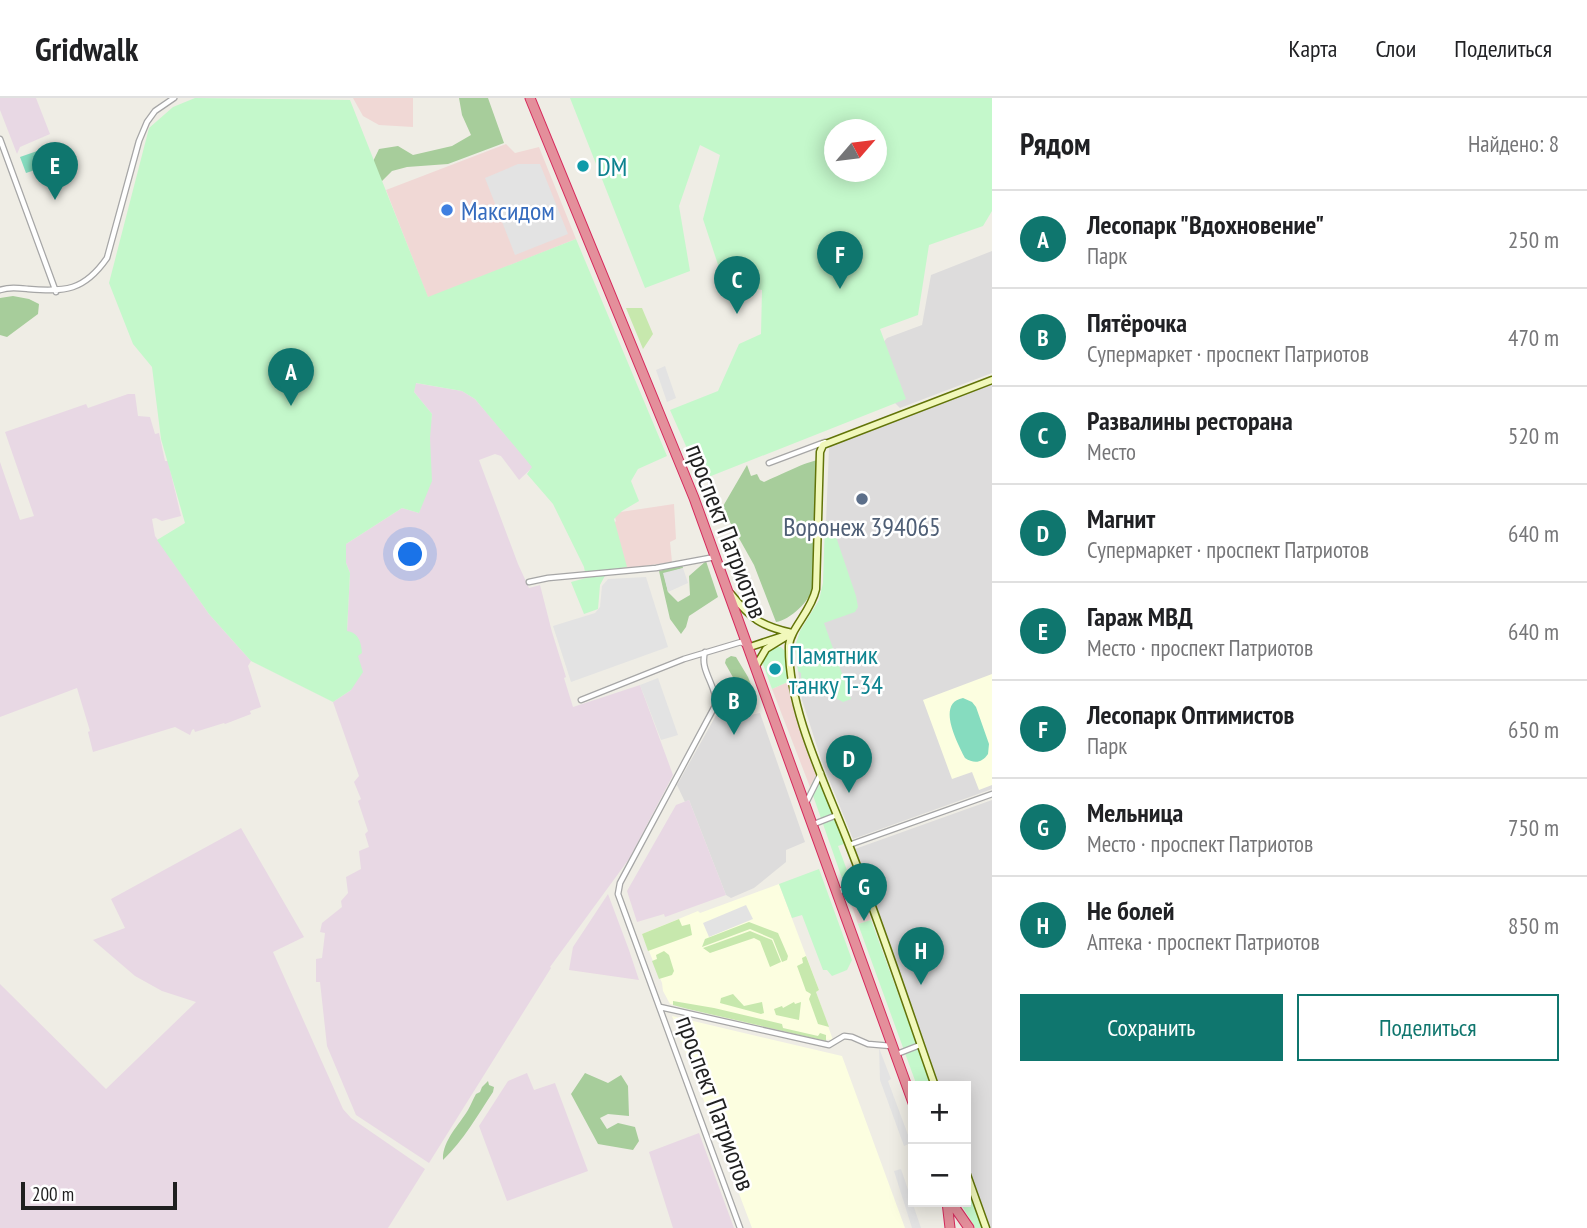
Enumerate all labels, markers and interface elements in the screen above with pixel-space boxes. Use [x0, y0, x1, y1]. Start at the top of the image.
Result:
text: Gridwalk [35, 27, 138, 70]
text: Карта [1289, 33, 1337, 64]
text: Слои [1375, 33, 1416, 64]
text: Поделиться [1454, 33, 1552, 64]
north arrow [824, 119, 887, 182]
text: Рядом [1020, 124, 1091, 163]
text: Найдено: 8 [1468, 129, 1559, 158]
pin: E [32, 142, 78, 200]
place label: DM [597, 150, 627, 183]
marker: DM [575, 158, 591, 174]
place label: Максидом [461, 194, 555, 227]
marker: Максидом [439, 202, 455, 218]
text: Лесопарк "Вдохновение" [1087, 208, 1324, 241]
text: A [1037, 225, 1049, 254]
text: 250 m [1508, 225, 1559, 254]
pin: F [817, 231, 863, 289]
text: Парк [1087, 241, 1127, 270]
pin: C [714, 256, 760, 314]
text: Пятёрочка [1087, 306, 1187, 339]
text: B [1037, 323, 1049, 352]
text: 470 m [1508, 323, 1559, 352]
text: Супермаркет · проспект Патриотов [1087, 339, 1369, 368]
pin: A [268, 348, 314, 406]
text: Развалины ресторана [1087, 404, 1293, 437]
text: C [1038, 421, 1048, 450]
text: 520 m [1508, 421, 1559, 450]
text: Место [1087, 437, 1136, 466]
street label: проспект Патриотов [679, 439, 775, 623]
marker: Воронеж 394065 [854, 491, 870, 507]
text: Магнит [1087, 502, 1155, 535]
place label: Воронеж 394065 [783, 510, 941, 543]
text: D [1037, 519, 1049, 548]
text: 640 m [1508, 519, 1559, 548]
text: Супермаркет · проспект Патриотов [1087, 535, 1369, 564]
your location [393, 537, 427, 571]
text: Гараж МВД [1087, 600, 1193, 633]
text: E [1038, 617, 1048, 646]
text: 640 m [1508, 617, 1559, 646]
text: Место · проспект Патриотов [1087, 633, 1313, 662]
place label: Памятник танку Т-34 [789, 638, 883, 701]
marker: Памятник танку Т-34 [767, 661, 783, 677]
pin: B [711, 677, 757, 735]
text: Лесопарк Оптимистов [1087, 698, 1294, 731]
text: F [1038, 715, 1048, 744]
text: 650 m [1508, 715, 1559, 744]
text: Парк [1087, 731, 1127, 760]
pin: D [826, 735, 872, 793]
text: Мельница [1087, 796, 1183, 829]
text: G [1037, 813, 1049, 842]
text: 750 m [1508, 813, 1559, 842]
text: Место · проспект Патриотов [1087, 829, 1313, 858]
pin: G [841, 863, 887, 921]
text: Не болей [1087, 894, 1175, 927]
text: H [1037, 911, 1049, 940]
text: 850 m [1508, 911, 1559, 940]
pin: H [898, 927, 944, 985]
text: Аптека · проспект Патриотов [1087, 927, 1320, 956]
button: Сохранить [1020, 994, 1283, 1061]
button: Поделиться [1297, 994, 1559, 1061]
street label: проспект Патриотов [669, 1011, 763, 1195]
map controls [908, 1081, 971, 1207]
button: + [908, 1081, 971, 1144]
button: − [908, 1144, 971, 1207]
scale bar [21, 1179, 177, 1211]
text: 200 m [32, 1182, 74, 1206]

